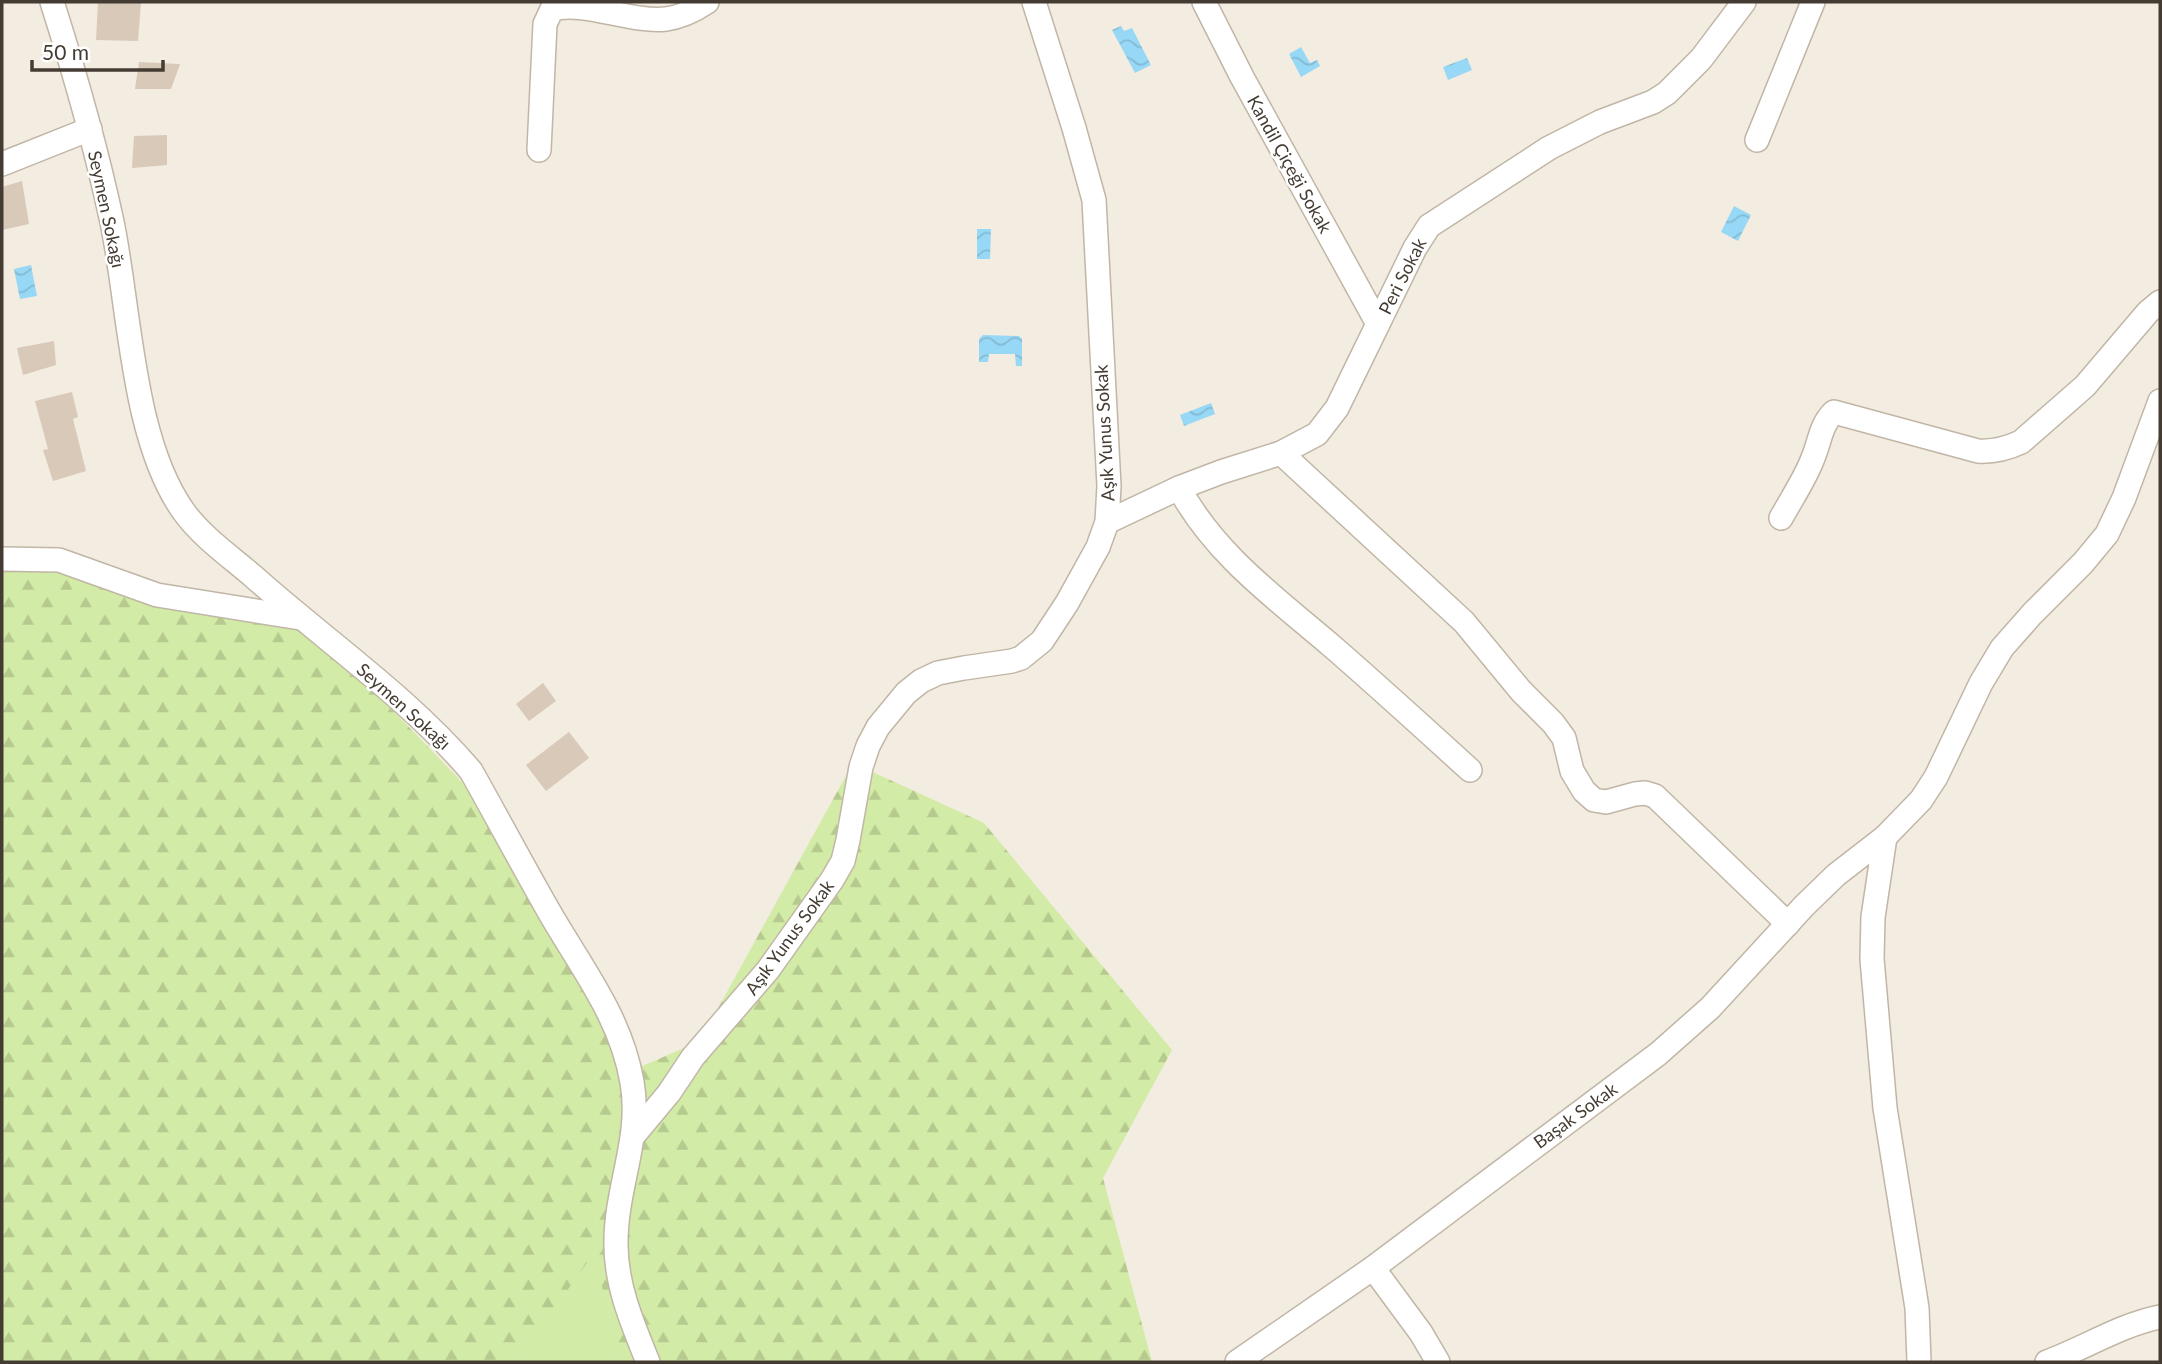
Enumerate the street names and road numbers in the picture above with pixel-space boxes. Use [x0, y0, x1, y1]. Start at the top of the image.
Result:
street label: Kandil Çiçeği Sokak [1243, 91, 1337, 237]
street label: Seymen Sokağı [84, 149, 130, 269]
street label: Peri Sokak [1373, 234, 1431, 318]
street label: Aşık Yunus Sokak [1089, 363, 1119, 502]
street label: Seymen Sokağı [352, 658, 456, 754]
street label: Aşık Yunus Sokak [740, 875, 839, 999]
street label: Başak Sokak [1529, 1077, 1622, 1153]

